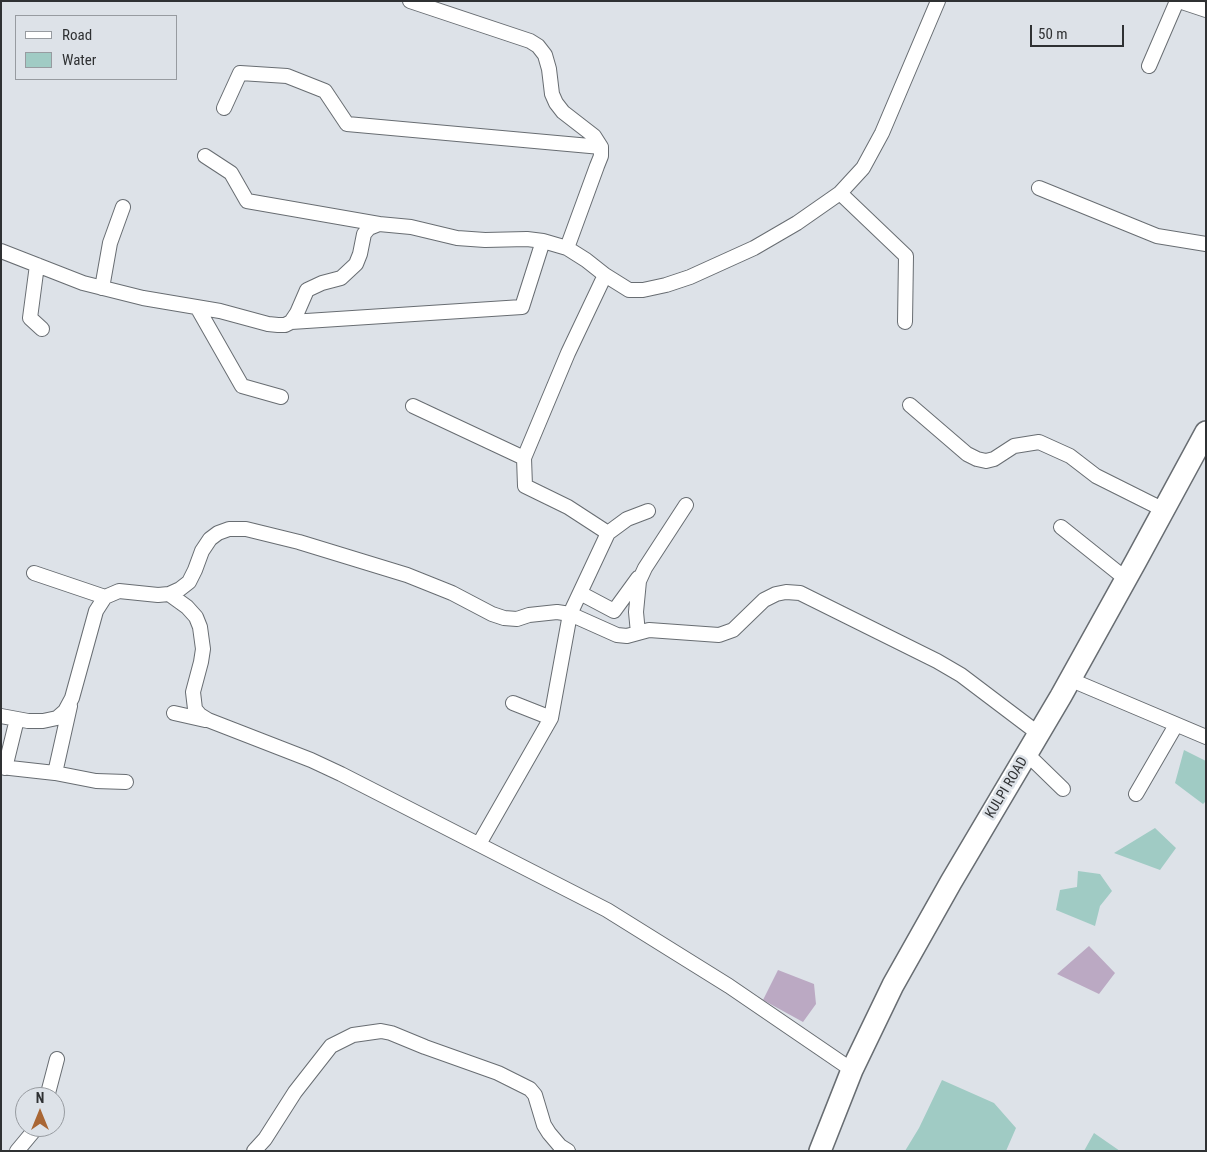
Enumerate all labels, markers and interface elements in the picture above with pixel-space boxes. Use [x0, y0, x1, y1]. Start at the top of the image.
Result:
legend [15, 15, 178, 80]
scale bar [1032, 15, 1126, 47]
text: 50 m [1038, 25, 1068, 43]
text: Road [62, 26, 92, 44]
text: Water [62, 51, 96, 69]
street label: KULPI ROAD [982, 754, 1032, 822]
north arrow [15, 1087, 65, 1137]
text: N [36, 1090, 44, 1106]

